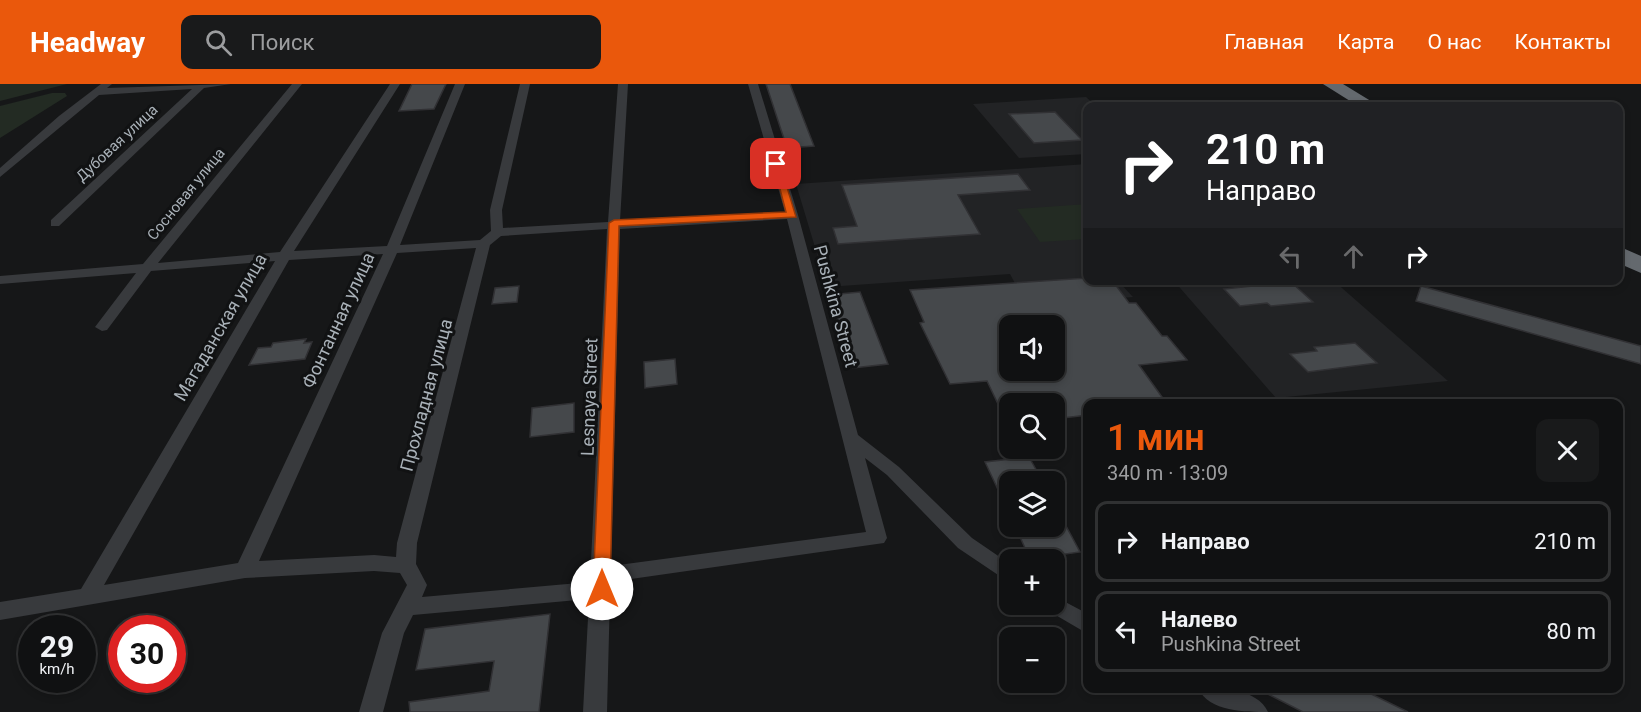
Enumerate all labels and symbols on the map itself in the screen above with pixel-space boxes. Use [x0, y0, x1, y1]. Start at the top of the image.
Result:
street label: Дубовая улица [72, 101, 162, 185]
pin [750, 138, 801, 189]
street label: Сосновая улица [143, 144, 229, 244]
street label: Pushkina Street [810, 243, 862, 370]
street label: Фонтанная улица [297, 249, 379, 391]
street label: Магаданская улица [169, 250, 271, 404]
street label: Прохладная улица [396, 316, 456, 474]
street label: Lesnaya Street [576, 337, 602, 456]
position arrow [570, 557, 634, 621]
speed limit sign: 30 [108, 615, 186, 693]

